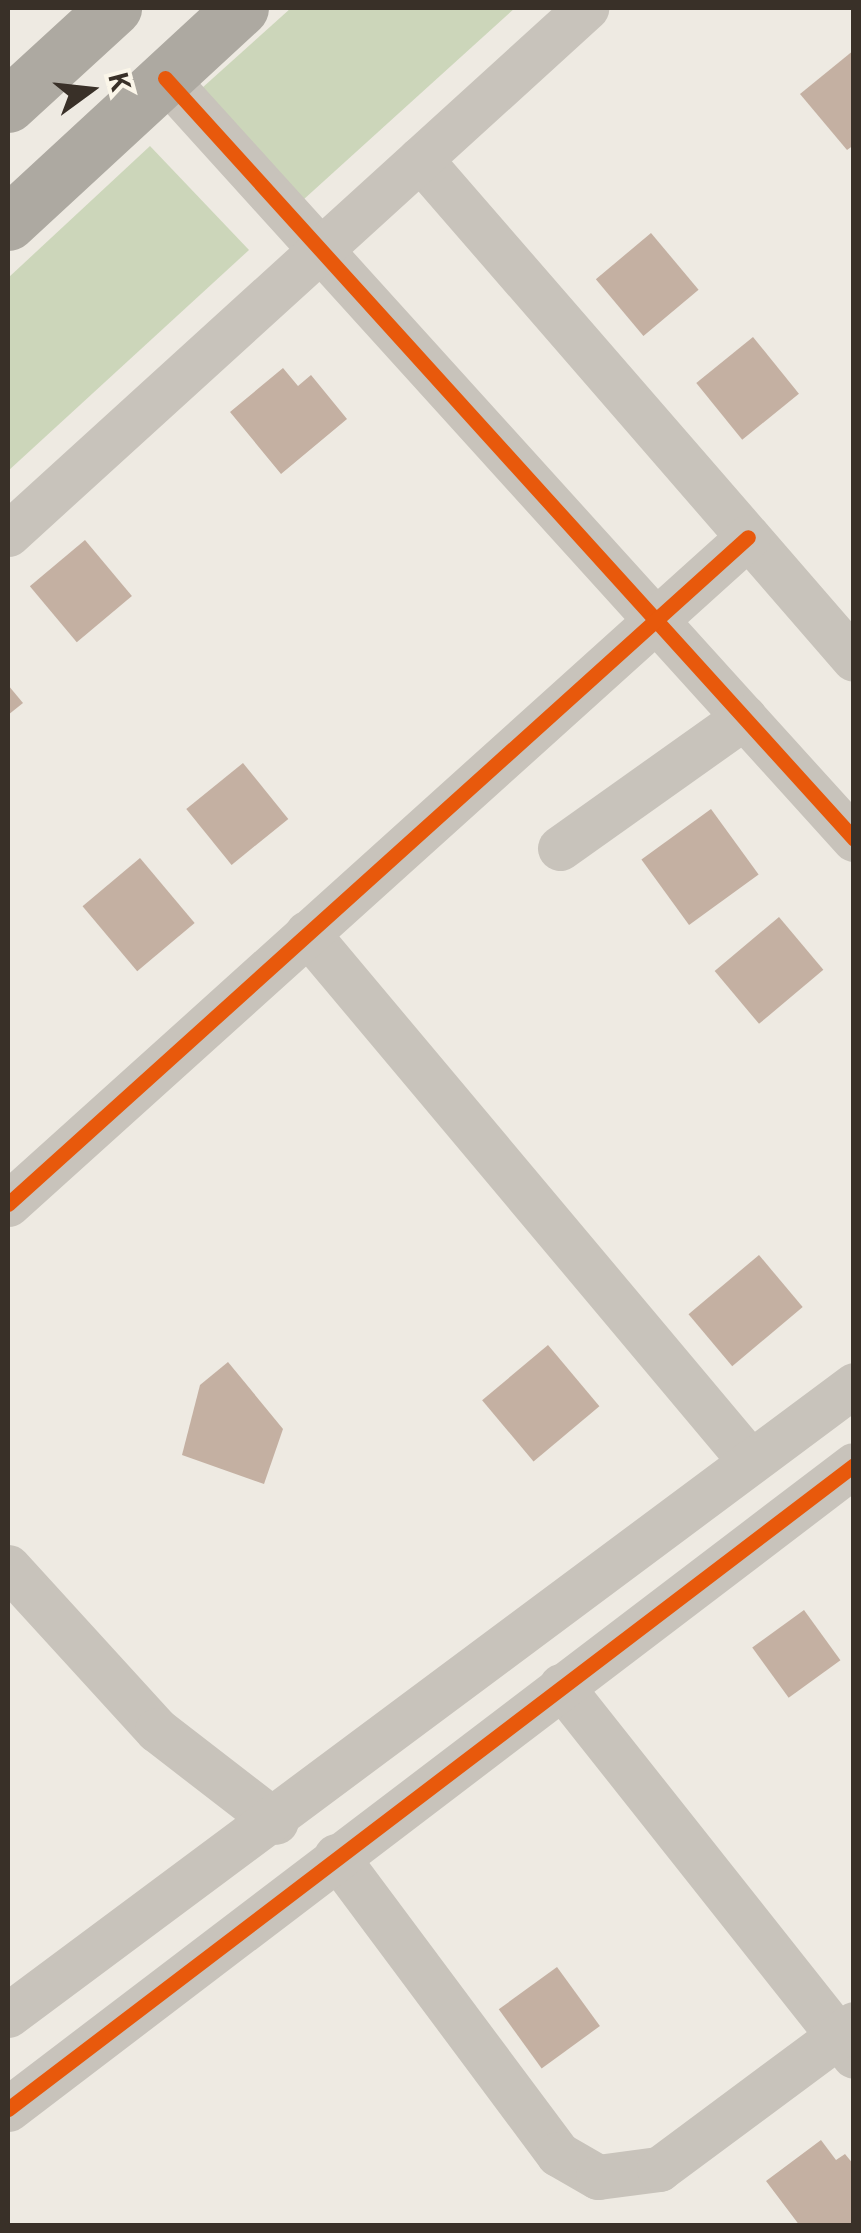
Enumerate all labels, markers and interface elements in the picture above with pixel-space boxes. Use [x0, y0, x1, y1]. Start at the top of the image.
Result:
north arrow [40, 40, 140, 140]
text: K [99, 68, 140, 96]

